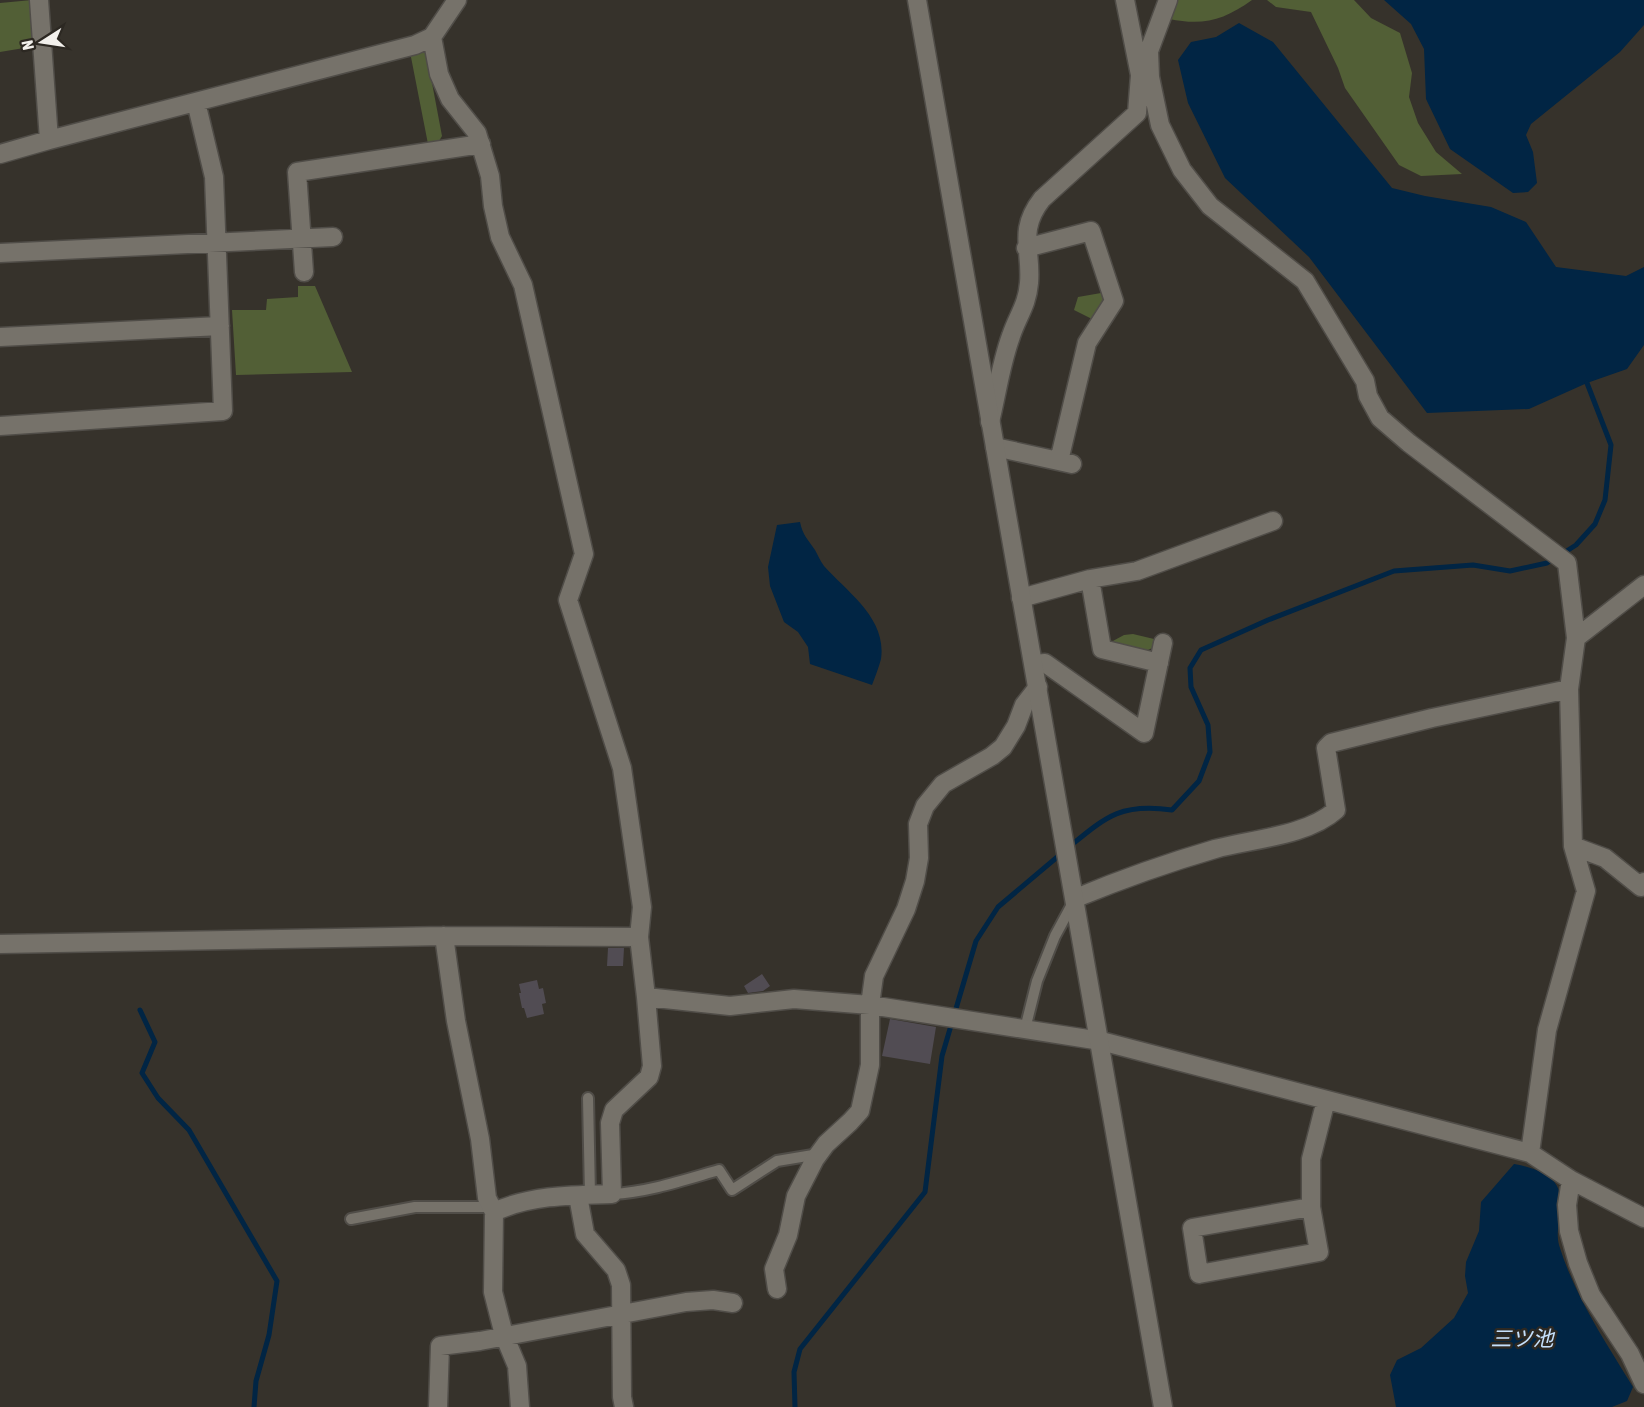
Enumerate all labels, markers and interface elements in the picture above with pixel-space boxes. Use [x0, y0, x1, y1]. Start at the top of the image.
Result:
north arrow [12, 12, 72, 72]
text: N [18, 39, 37, 52]
water label: 三ツ池 [1491, 1326, 1555, 1350]

